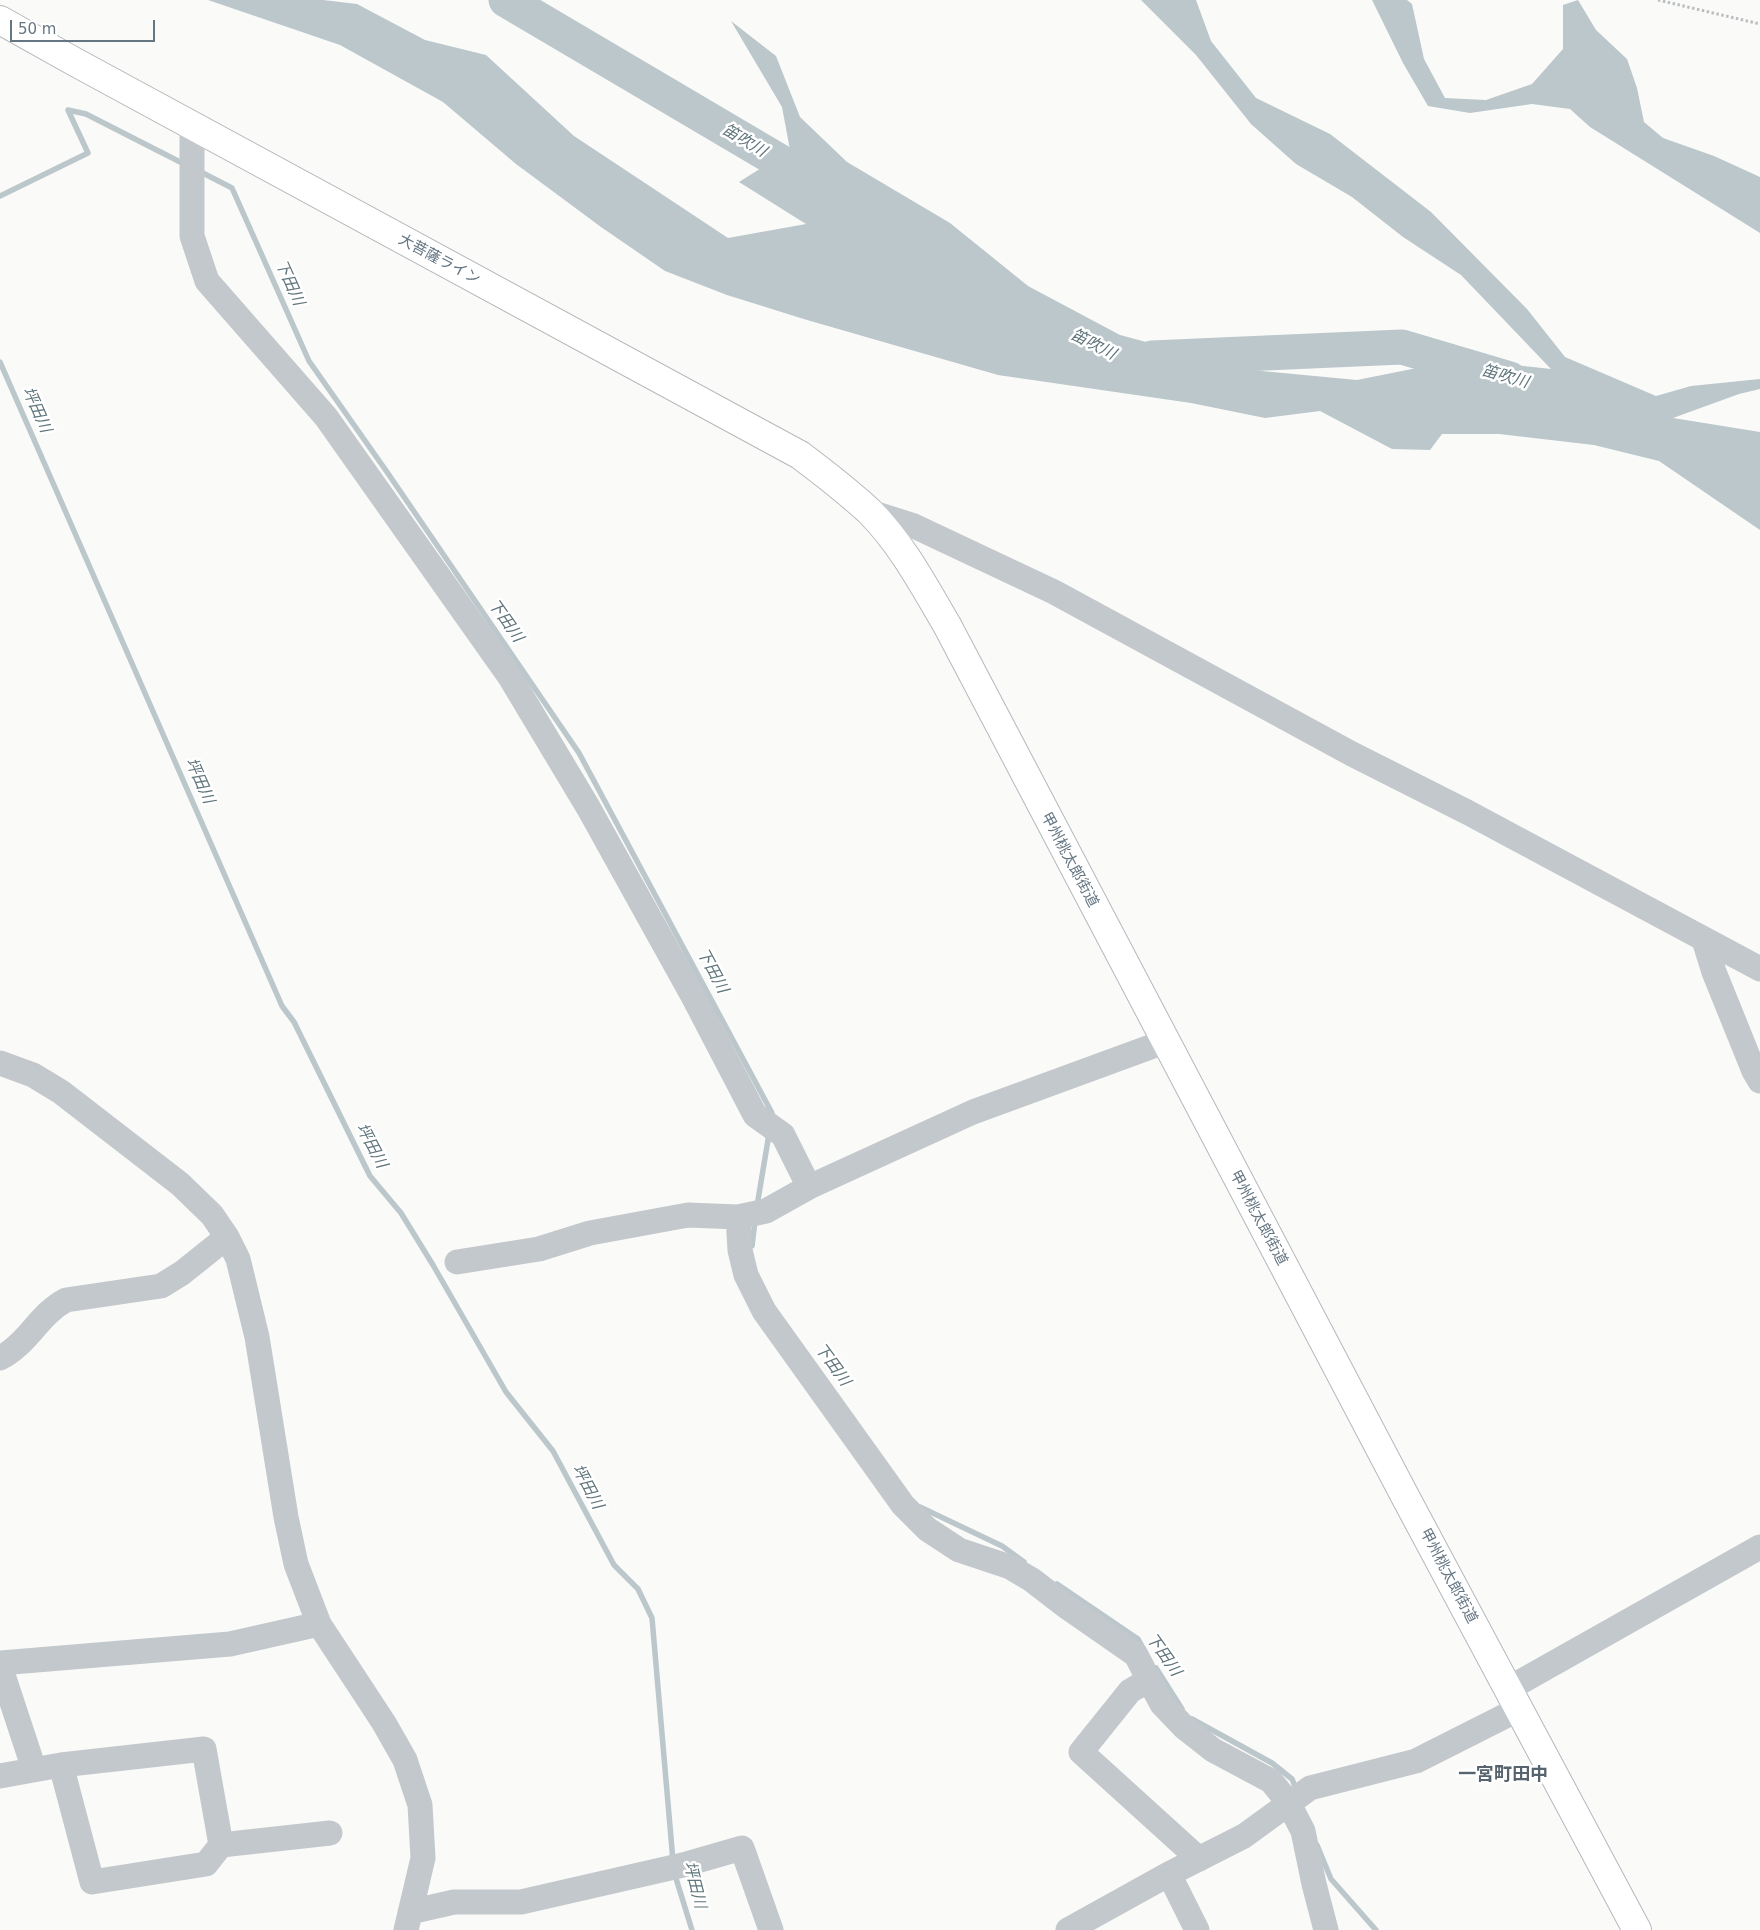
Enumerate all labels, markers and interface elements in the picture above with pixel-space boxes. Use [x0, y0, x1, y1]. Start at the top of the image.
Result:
scale bar [12, 10, 158, 42]
text: 50 m [18, 20, 56, 38]
water label: 笛吹川 [718, 120, 770, 162]
street label: 大菩薩ライン [395, 231, 483, 289]
water label: 下田川 [270, 257, 308, 309]
water label: 笛吹川 [1067, 326, 1119, 364]
water label: 笛吹川 [1479, 361, 1531, 393]
water label: 坪田川 [17, 384, 55, 436]
water label: 下田川 [483, 596, 527, 646]
water label: 坪田川 [180, 755, 218, 807]
street label: 甲州桃太郎街道 [1036, 809, 1102, 911]
water label: 下田川 [692, 945, 732, 997]
water label: 坪田川 [351, 1120, 391, 1172]
street label: 甲州桃太郎街道 [1225, 1167, 1291, 1269]
water label: 下田川 [810, 1340, 854, 1390]
water label: 坪田川 [567, 1461, 607, 1513]
street label: 甲州桃太郎街道 [1415, 1525, 1481, 1627]
water label: 下田川 [1141, 1630, 1185, 1680]
district label: 一宮町田中 [1458, 1764, 1548, 1786]
water label: 坪田川 [679, 1859, 709, 1911]

